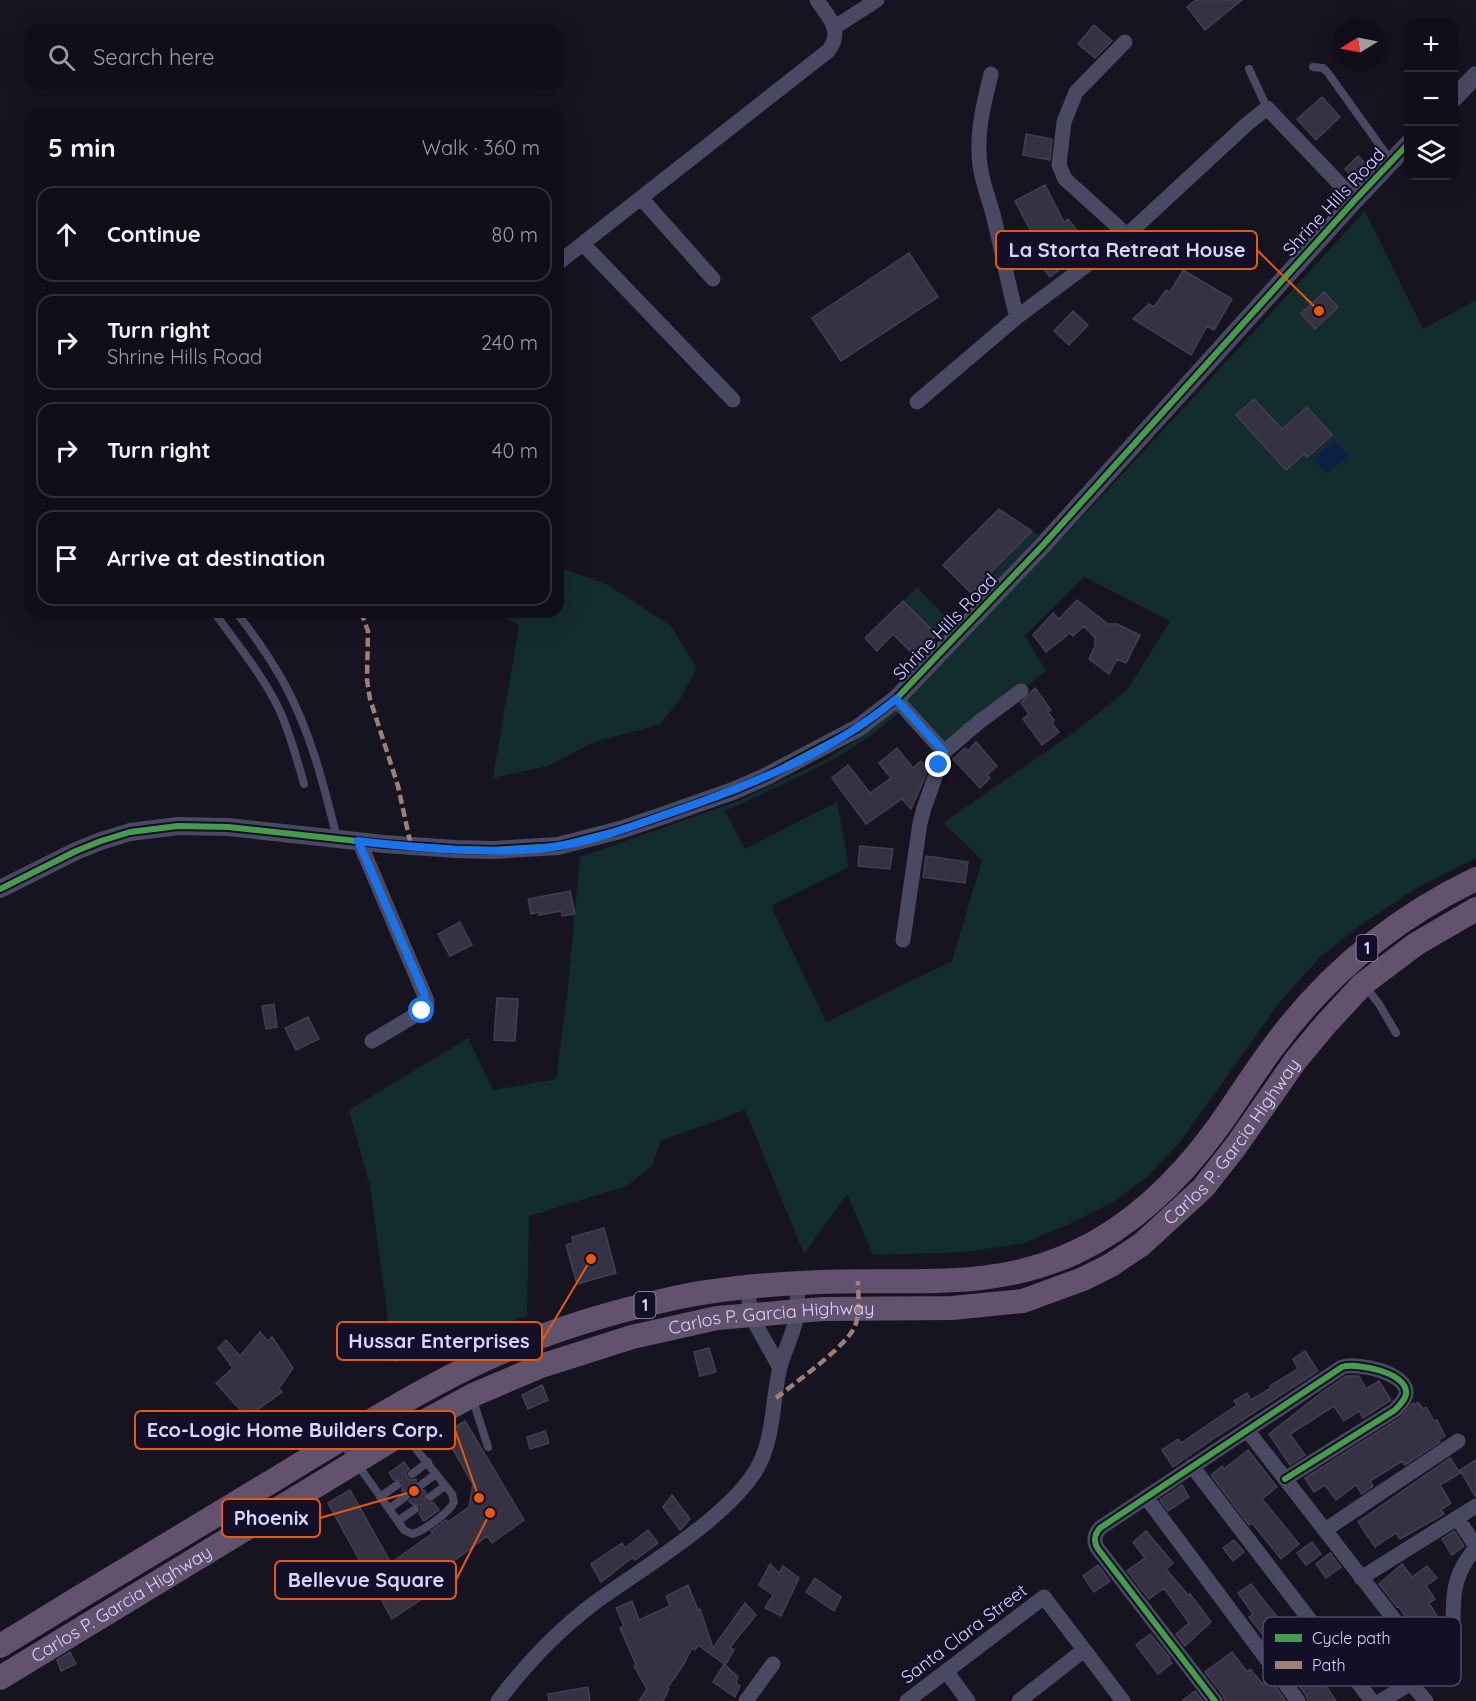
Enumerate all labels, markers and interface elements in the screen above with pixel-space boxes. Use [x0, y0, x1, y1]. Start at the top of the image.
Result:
north arrow [1332, 18, 1386, 72]
map controls [1404, 18, 1458, 180]
button: + [1404, 18, 1458, 72]
search box [24, 24, 564, 90]
icon: search [45, 41, 78, 74]
text: Search here [93, 43, 214, 71]
button: − [1404, 72, 1458, 126]
button: layers [1404, 126, 1458, 180]
text: 5 min [48, 131, 116, 164]
text: Walk · 360 m [422, 135, 540, 160]
street label: Shrine Hills Road [1278, 143, 1390, 261]
icon: ahead [50, 218, 83, 251]
text: Continue [107, 220, 201, 248]
text: 80 m [492, 222, 538, 247]
callout: La Storta Retreat House [996, 231, 1257, 269]
text: La Storta Retreat House [1008, 237, 1246, 262]
text: Turn right [107, 316, 211, 344]
icon: right [50, 326, 83, 359]
text: 240 m [481, 330, 538, 355]
text: Shrine Hills Road [107, 344, 262, 369]
icon: right [50, 434, 83, 467]
text: Turn right [107, 436, 211, 464]
text: 40 m [492, 438, 538, 463]
icon: arrive [50, 542, 83, 575]
text: Arrive at destination [107, 544, 325, 572]
street label: Shrine Hills Road [888, 568, 1001, 685]
route end [925, 751, 951, 777]
road number: 1 [1356, 935, 1378, 961]
route start [408, 997, 434, 1023]
street label: Carlos P. Garcia Highway [1158, 1054, 1305, 1230]
road number: 1 [634, 1292, 656, 1318]
street label: Carlos P. Garcia Highway [666, 1297, 875, 1340]
callout: Hussar Enterprises [337, 1322, 542, 1360]
text: Hussar Enterprises [348, 1328, 530, 1353]
callout: Eco-Logic Home Builders Corp. [135, 1411, 455, 1449]
text: Eco-Logic Home Builders Corp. [147, 1417, 443, 1442]
callout: Phoenix [222, 1499, 320, 1537]
text: Phoenix [234, 1505, 308, 1530]
street label: Carlos P. Garcia Highway [27, 1540, 216, 1667]
callout: Bellevue Square [275, 1561, 456, 1599]
text: Bellevue Square [288, 1567, 444, 1592]
street label: Santa Clara Street [896, 1579, 1031, 1688]
legend [1263, 1617, 1461, 1686]
text: Cycle path [1312, 1628, 1391, 1648]
text: Path [1312, 1655, 1346, 1675]

